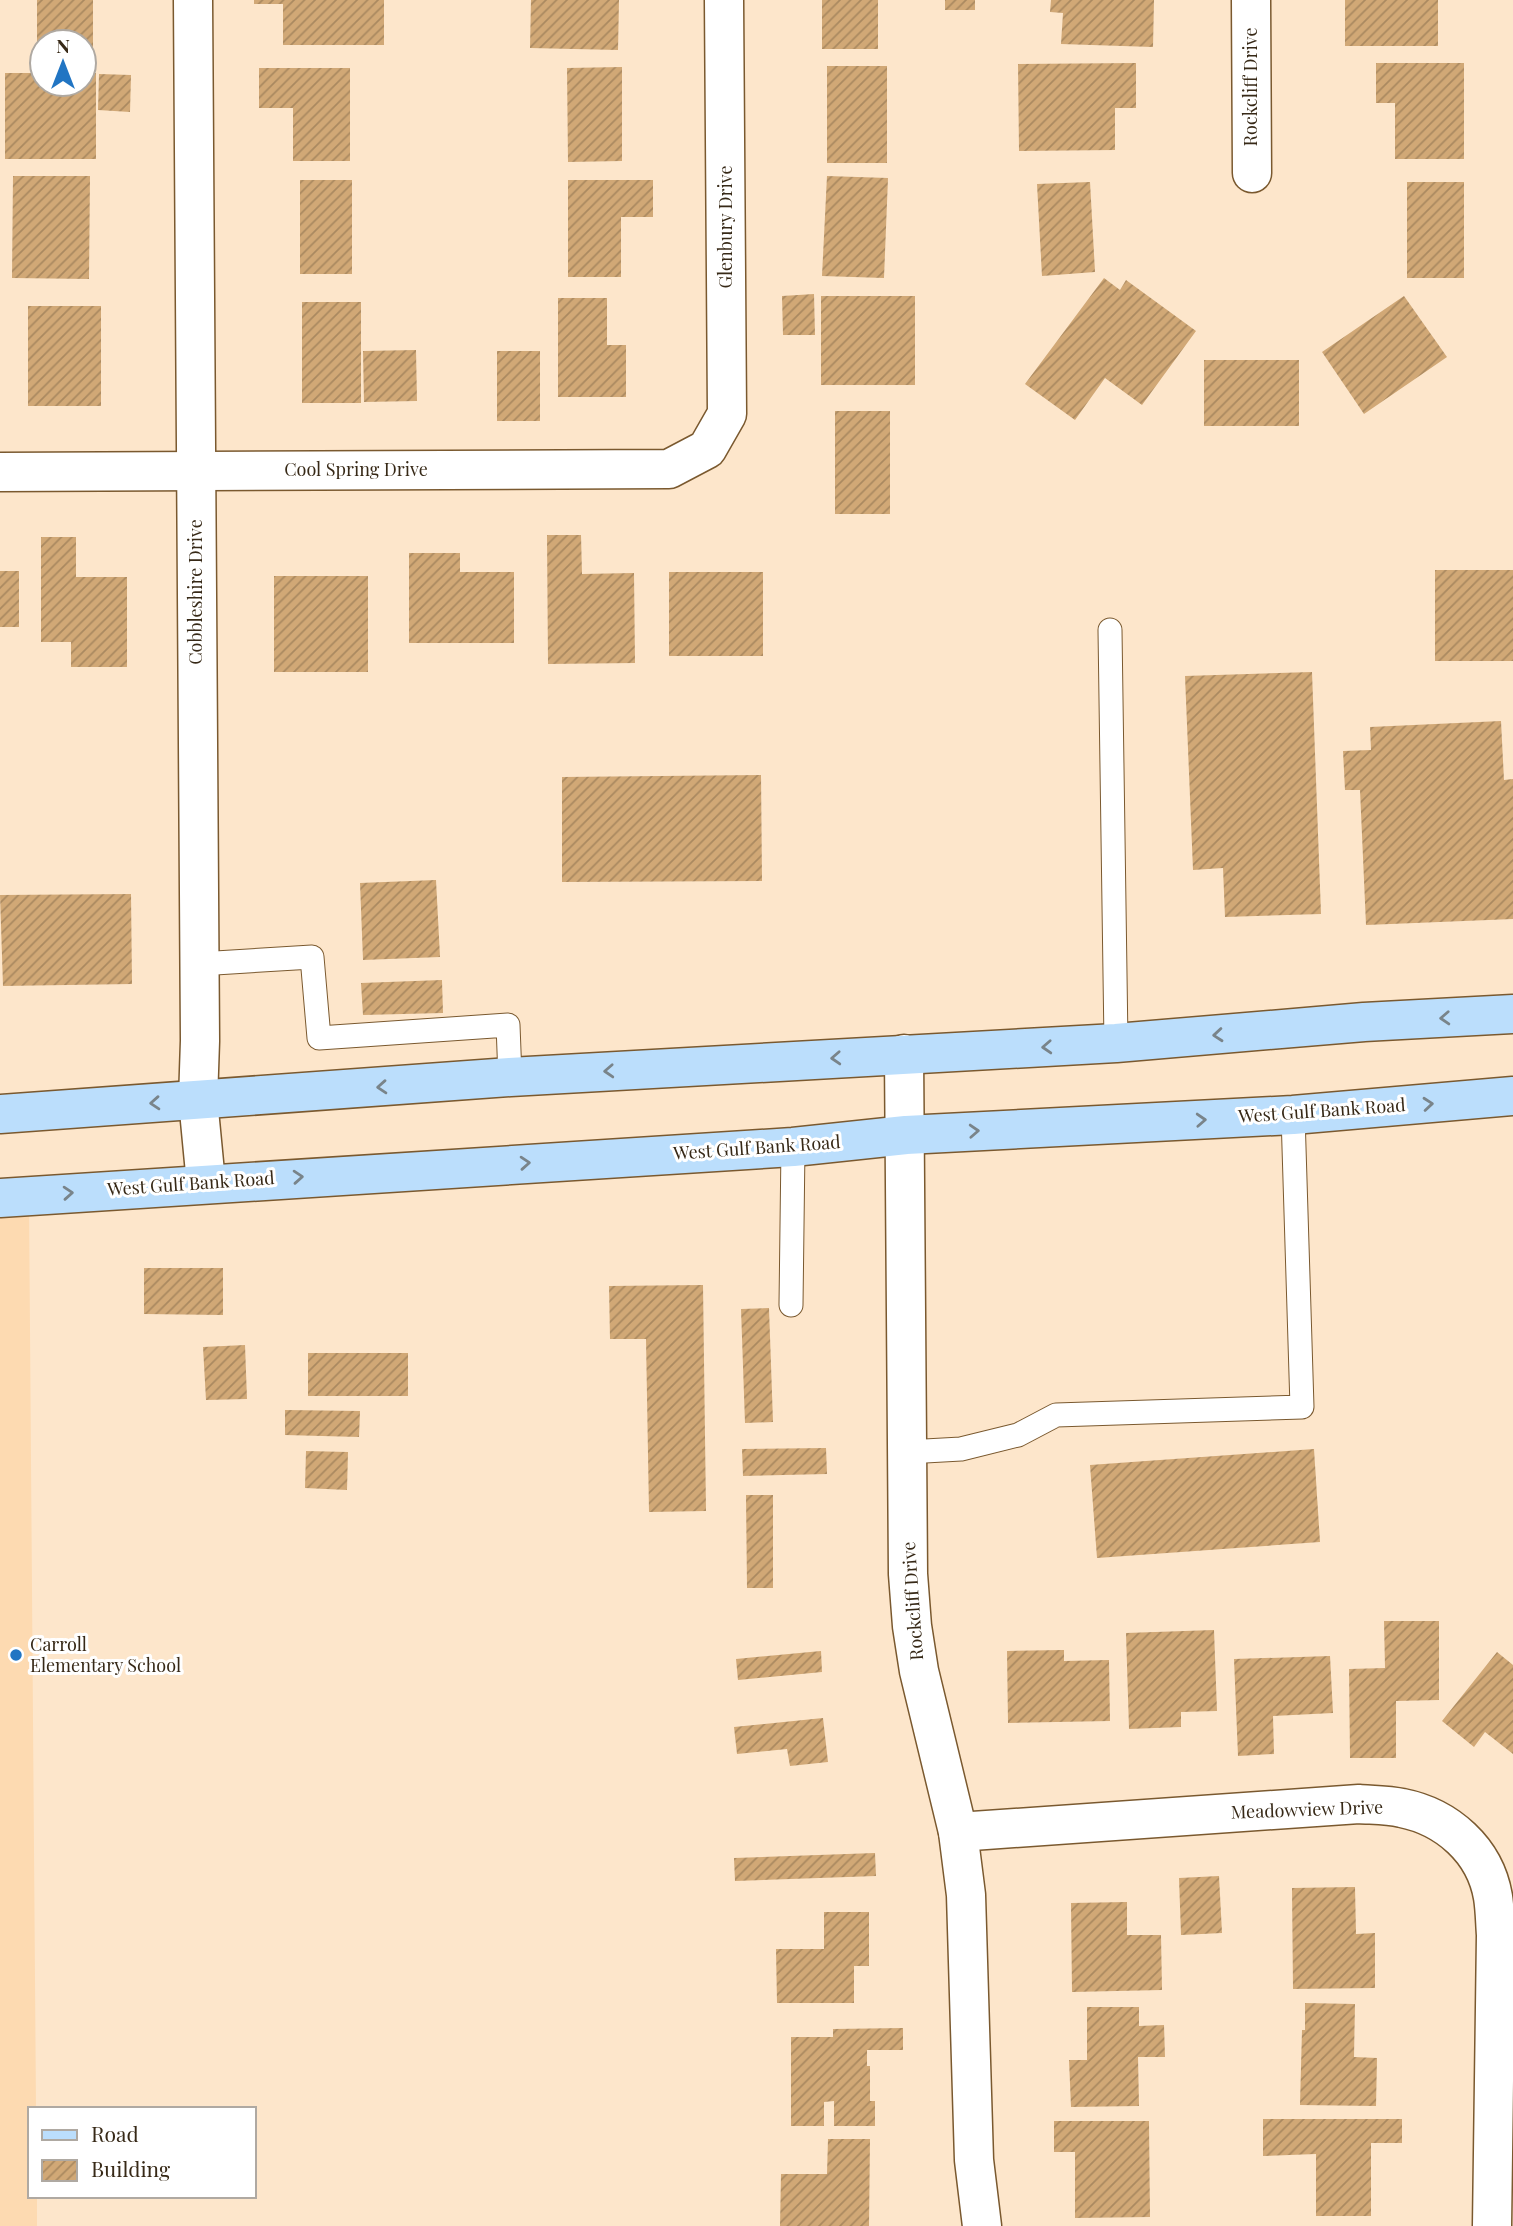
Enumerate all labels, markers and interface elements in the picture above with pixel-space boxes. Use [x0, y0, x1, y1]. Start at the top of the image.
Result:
street label: Rockcliff Drive [1238, 27, 1262, 147]
north arrow [28, 28, 98, 98]
text: N [56, 32, 70, 58]
street label: Glenbury Drive [713, 165, 737, 289]
street label: Cool Spring Drive [284, 457, 428, 481]
street label: Cobbleshire Drive [183, 519, 207, 665]
one-way arrow [1439, 1010, 1450, 1025]
one-way arrow [1212, 1027, 1223, 1042]
one-way arrow [1042, 1039, 1053, 1054]
one-way arrow [831, 1050, 842, 1065]
one-way arrow [603, 1064, 614, 1079]
one-way arrow [376, 1079, 387, 1094]
street label: West Gulf Bank Road [1237, 1092, 1407, 1128]
one-way arrow [150, 1095, 161, 1110]
one-way arrow [1423, 1097, 1434, 1112]
one-way arrow [1196, 1112, 1207, 1127]
one-way arrow [969, 1124, 980, 1139]
street label: West Gulf Bank Road [672, 1129, 842, 1165]
one-way arrow [520, 1156, 531, 1171]
street label: West Gulf Bank Road [106, 1165, 276, 1201]
one-way arrow [293, 1170, 304, 1185]
one-way arrow [63, 1186, 74, 1201]
street label: Rockcliff Drive [896, 1541, 928, 1661]
place label: Carroll Elementary School [30, 1632, 181, 1677]
marker: Carroll Elementary School [8, 1647, 24, 1663]
street label: Meadowview Drive [1230, 1794, 1384, 1824]
legend [28, 2107, 256, 2198]
text: Road [91, 2119, 139, 2147]
text: Building [91, 2154, 170, 2182]

